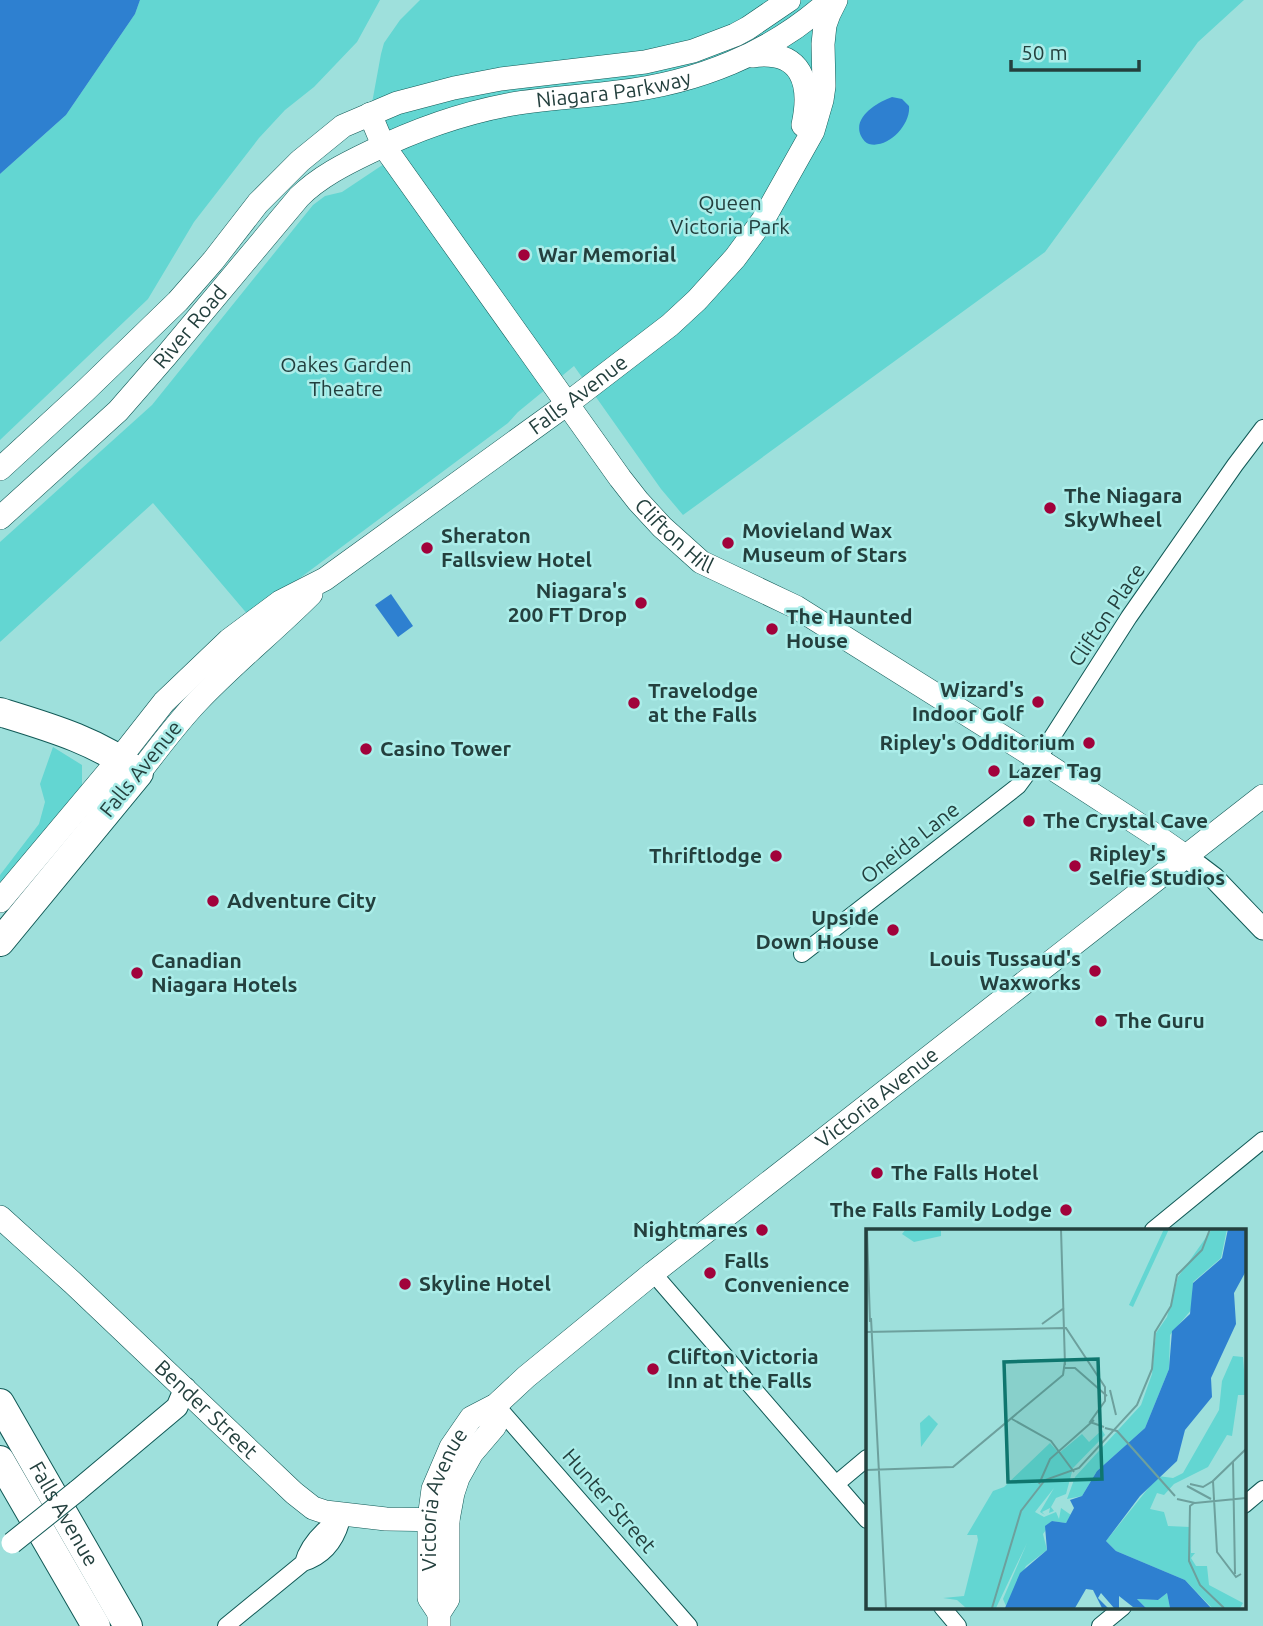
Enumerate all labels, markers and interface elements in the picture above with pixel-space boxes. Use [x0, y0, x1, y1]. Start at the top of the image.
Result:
scale bar [1011, 28, 1139, 72]
text: 50 m [1021, 40, 1068, 64]
street label: Niagara Parkway [535, 65, 694, 111]
park label: Queen Victoria Park [670, 190, 790, 238]
place label: War Memorial [538, 242, 676, 266]
marker: War Memorial [516, 247, 532, 263]
street label: River Road [148, 280, 231, 373]
street label: Falls Avenue [524, 349, 632, 439]
park label: Oakes Garden Theatre [280, 352, 412, 400]
place label: The Niagara SkyWheel [1064, 483, 1183, 531]
street label: Clifton Hill [630, 493, 718, 577]
marker: The Niagara SkyWheel [1042, 500, 1058, 516]
place label: Movieland Wax Museum of Stars [742, 518, 907, 566]
place label: Sheraton Fallsview Hotel [441, 523, 592, 571]
marker: Movieland Wax Museum of Stars [720, 535, 736, 551]
marker: Sheraton Fallsview Hotel [419, 540, 435, 556]
street label: Clifton Place [1063, 558, 1149, 670]
place label: Niagara's 200 FT Drop [508, 578, 627, 626]
marker: Niagara's 200 FT Drop [633, 595, 649, 611]
place label: The Haunted House [786, 604, 913, 652]
marker: The Haunted House [764, 621, 780, 637]
place label: Wizard's Indoor Golf [912, 677, 1024, 725]
place label: Travelodge at the Falls [648, 678, 758, 726]
marker: Wizard's Indoor Golf [1030, 694, 1046, 710]
marker: Travelodge at the Falls [626, 695, 642, 711]
street label: Falls Avenue [94, 715, 186, 821]
place label: Ripley's Odditorium [879, 730, 1075, 754]
marker: Ripley's Odditorium [1081, 735, 1097, 751]
place label: Casino Tower [380, 736, 512, 760]
marker: Casino Tower [358, 741, 374, 757]
place label: Lazer Tag [1008, 758, 1102, 782]
marker: Lazer Tag [986, 763, 1002, 779]
street label: Oneida Lane [856, 796, 963, 888]
place label: The Crystal Cave [1043, 808, 1208, 832]
marker: The Crystal Cave [1021, 813, 1037, 829]
place label: Ripley's Selfie Studios [1089, 841, 1225, 889]
place label: Thriftlodge [649, 843, 762, 867]
marker: Thriftlodge [768, 848, 784, 864]
marker: Ripley's Selfie Studios [1067, 858, 1083, 874]
place label: Adventure City [227, 888, 376, 912]
marker: Adventure City [205, 893, 221, 909]
place label: Upside Down House [755, 905, 879, 953]
marker: Upside Down House [885, 922, 901, 938]
place label: Louis Tussaud's Waxworks [929, 946, 1081, 994]
place label: Canadian Niagara Hotels [151, 948, 298, 996]
marker: Louis Tussaud's Waxworks [1087, 963, 1103, 979]
marker: Canadian Niagara Hotels [129, 965, 145, 981]
place label: The Guru [1115, 1008, 1205, 1032]
marker: The Guru [1093, 1013, 1109, 1029]
street label: Victoria Avenue [810, 1042, 942, 1152]
place label: The Falls Hotel [891, 1160, 1038, 1184]
marker: The Falls Hotel [869, 1165, 885, 1181]
place label: The Falls Family Lodge [830, 1197, 1052, 1221]
marker: The Falls Family Lodge [1058, 1202, 1074, 1218]
place label: Nightmares [633, 1217, 748, 1241]
marker: Nightmares [754, 1222, 770, 1238]
inset map [866, 1229, 1246, 1608]
place label: Falls Convenience [724, 1248, 850, 1296]
marker: Falls Convenience [702, 1265, 718, 1281]
place label: Skyline Hotel [419, 1271, 551, 1295]
marker: Skyline Hotel [397, 1276, 413, 1292]
place label: Clifton Victoria Inn at the Falls [667, 1344, 819, 1392]
street label: Bender Street [151, 1354, 263, 1463]
marker: Clifton Victoria Inn at the Falls [645, 1361, 661, 1377]
street label: Victoria Avenue [416, 1423, 472, 1571]
street label: Hunter Street [558, 1443, 661, 1557]
street label: Falls Avenue [25, 1457, 104, 1570]

